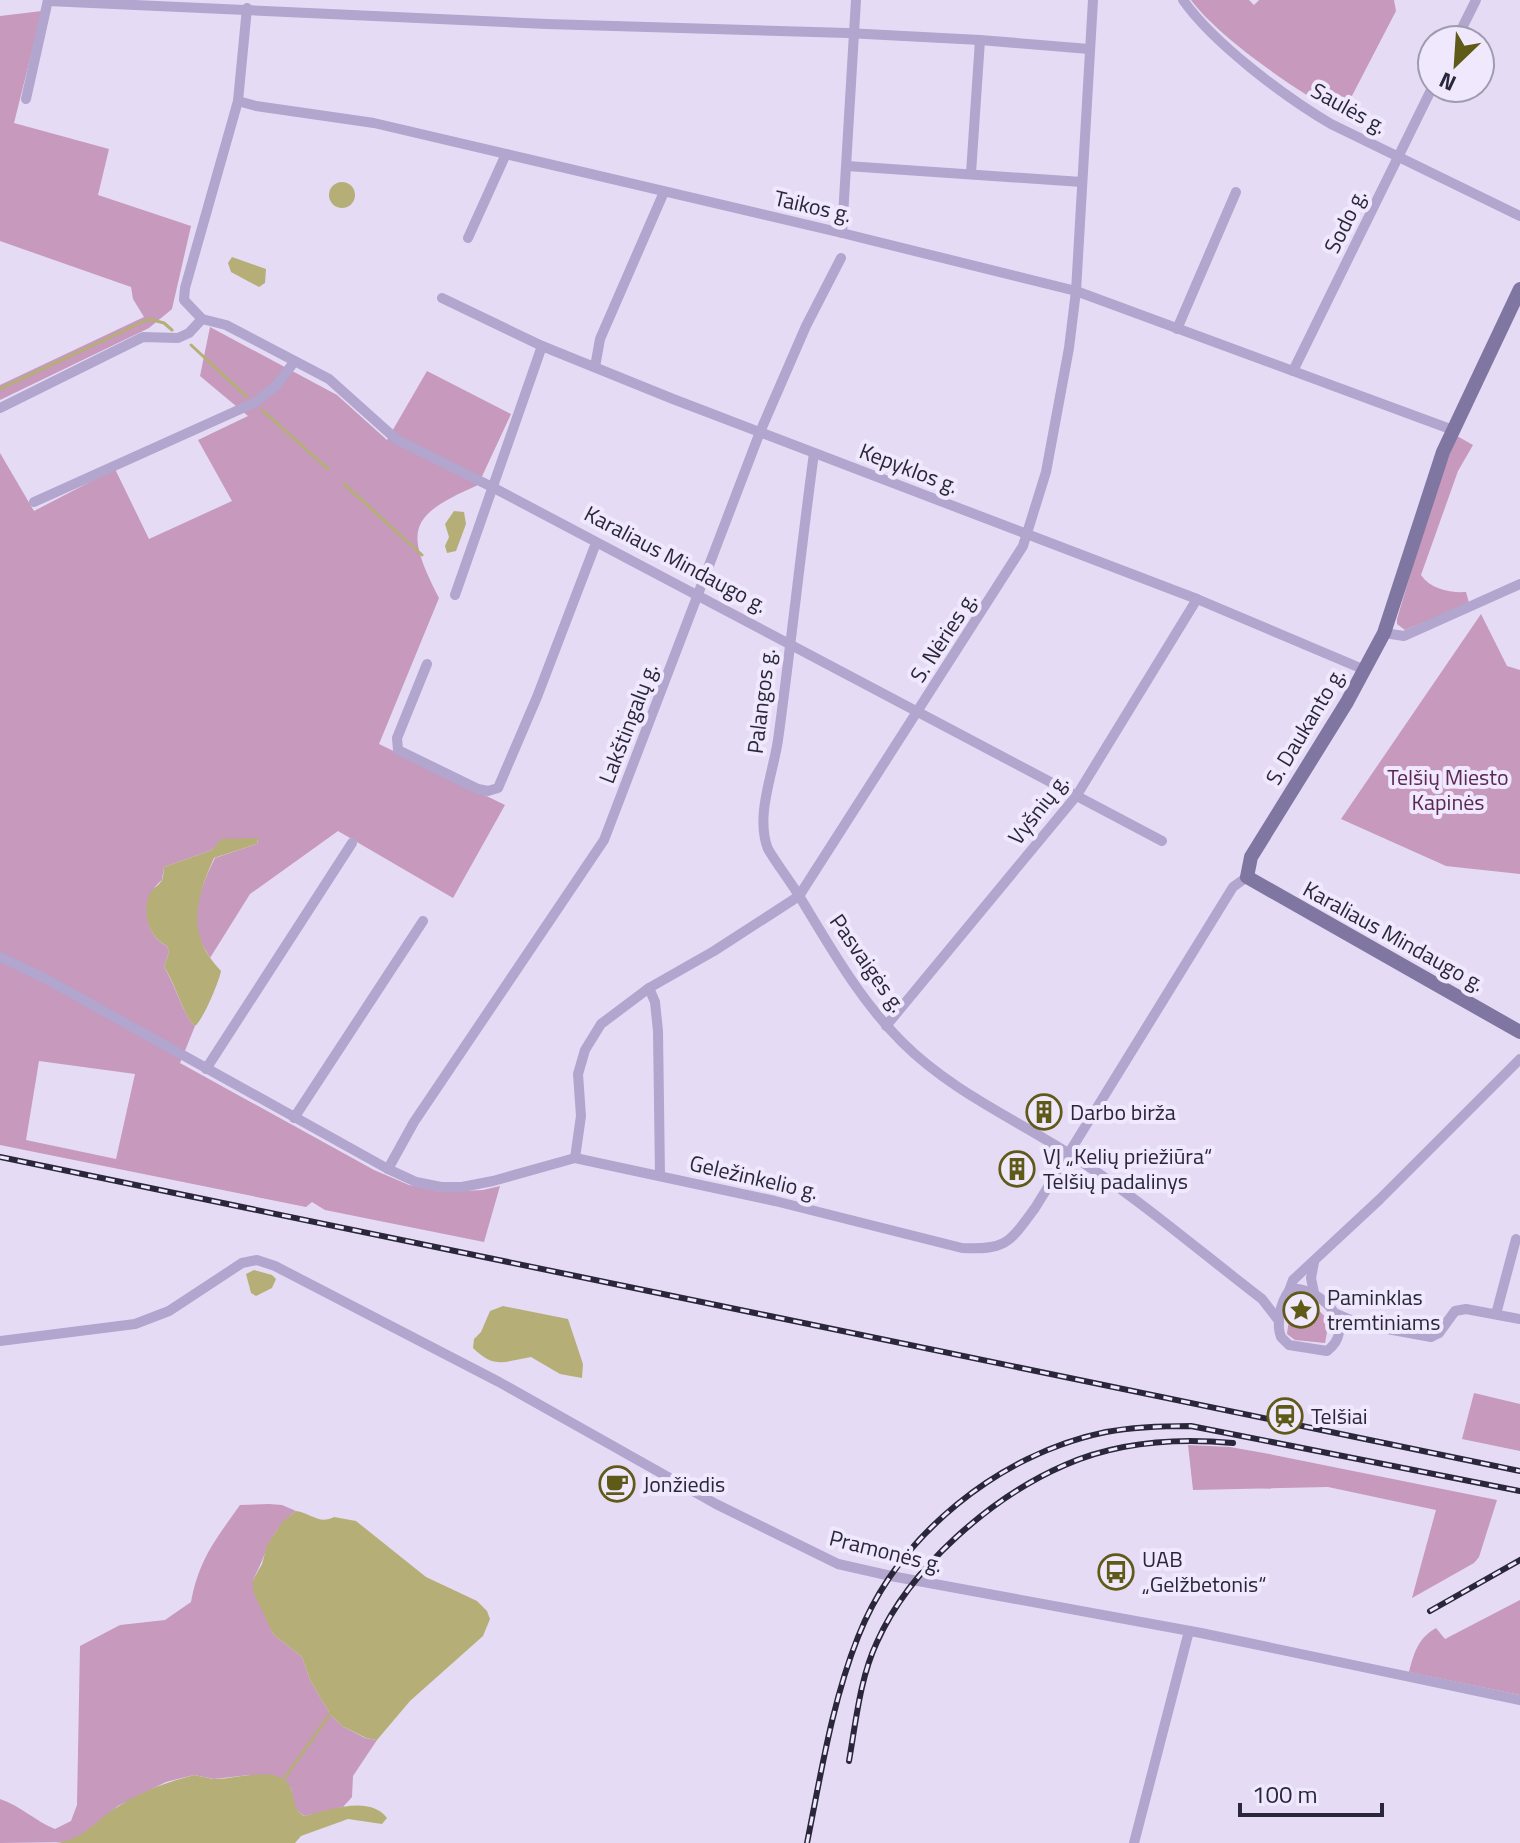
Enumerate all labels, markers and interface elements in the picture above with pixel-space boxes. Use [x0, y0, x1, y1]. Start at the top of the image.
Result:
north arrow [1416, 24, 1496, 104]
text: N [1433, 63, 1462, 101]
street label: Saulės g. [1305, 73, 1393, 143]
street label: Taikos g. [771, 181, 855, 231]
street label: Sodo g. [1315, 183, 1375, 259]
street label: Kepyklos g. [855, 434, 963, 502]
street label: Karaliaus Mindaugo g. [578, 496, 774, 622]
street label: S. Nėries g. [901, 585, 985, 689]
street label: Palangos g. [738, 646, 784, 756]
street label: Lakštingalų g. [589, 658, 667, 788]
street label: S. Daukanto g. [1256, 661, 1354, 791]
park label: Telšių Miesto Kapinės [1387, 760, 1509, 819]
street label: Vyšnių g. [999, 766, 1077, 852]
street label: Karaliaus Mindaugo g. [1297, 872, 1491, 1000]
street label: Pasvaigės g. [821, 907, 915, 1019]
building icon: Darbo birža [1025, 1093, 1063, 1131]
place label: Darbo birža [1070, 1095, 1176, 1129]
place label: VĮ „Kelių priežiūra“ Telšių padalinys [1043, 1139, 1212, 1198]
street label: Geležinkelio g. [686, 1146, 822, 1208]
building icon: VĮ „Kelių priežiūra“ Telšių padalinys [998, 1150, 1036, 1188]
place label: Paminklas tremtiniams [1327, 1280, 1440, 1339]
place icon: Paminklas tremtiniams [1282, 1291, 1320, 1329]
station icon: Telšiai [1266, 1397, 1304, 1435]
place label: Telšiai [1311, 1399, 1368, 1433]
cafe icon: Jonžiedis [598, 1465, 636, 1503]
place label: Jonžiedis [643, 1467, 725, 1501]
street label: Pramonės g. [826, 1521, 946, 1581]
place label: UAB „Gelžbetonis“ [1142, 1542, 1266, 1601]
bus stop icon: UAB „Gelžbetonis“ [1097, 1553, 1135, 1591]
scale bar [1240, 1767, 1382, 1817]
text: 100 m [1252, 1776, 1318, 1812]

